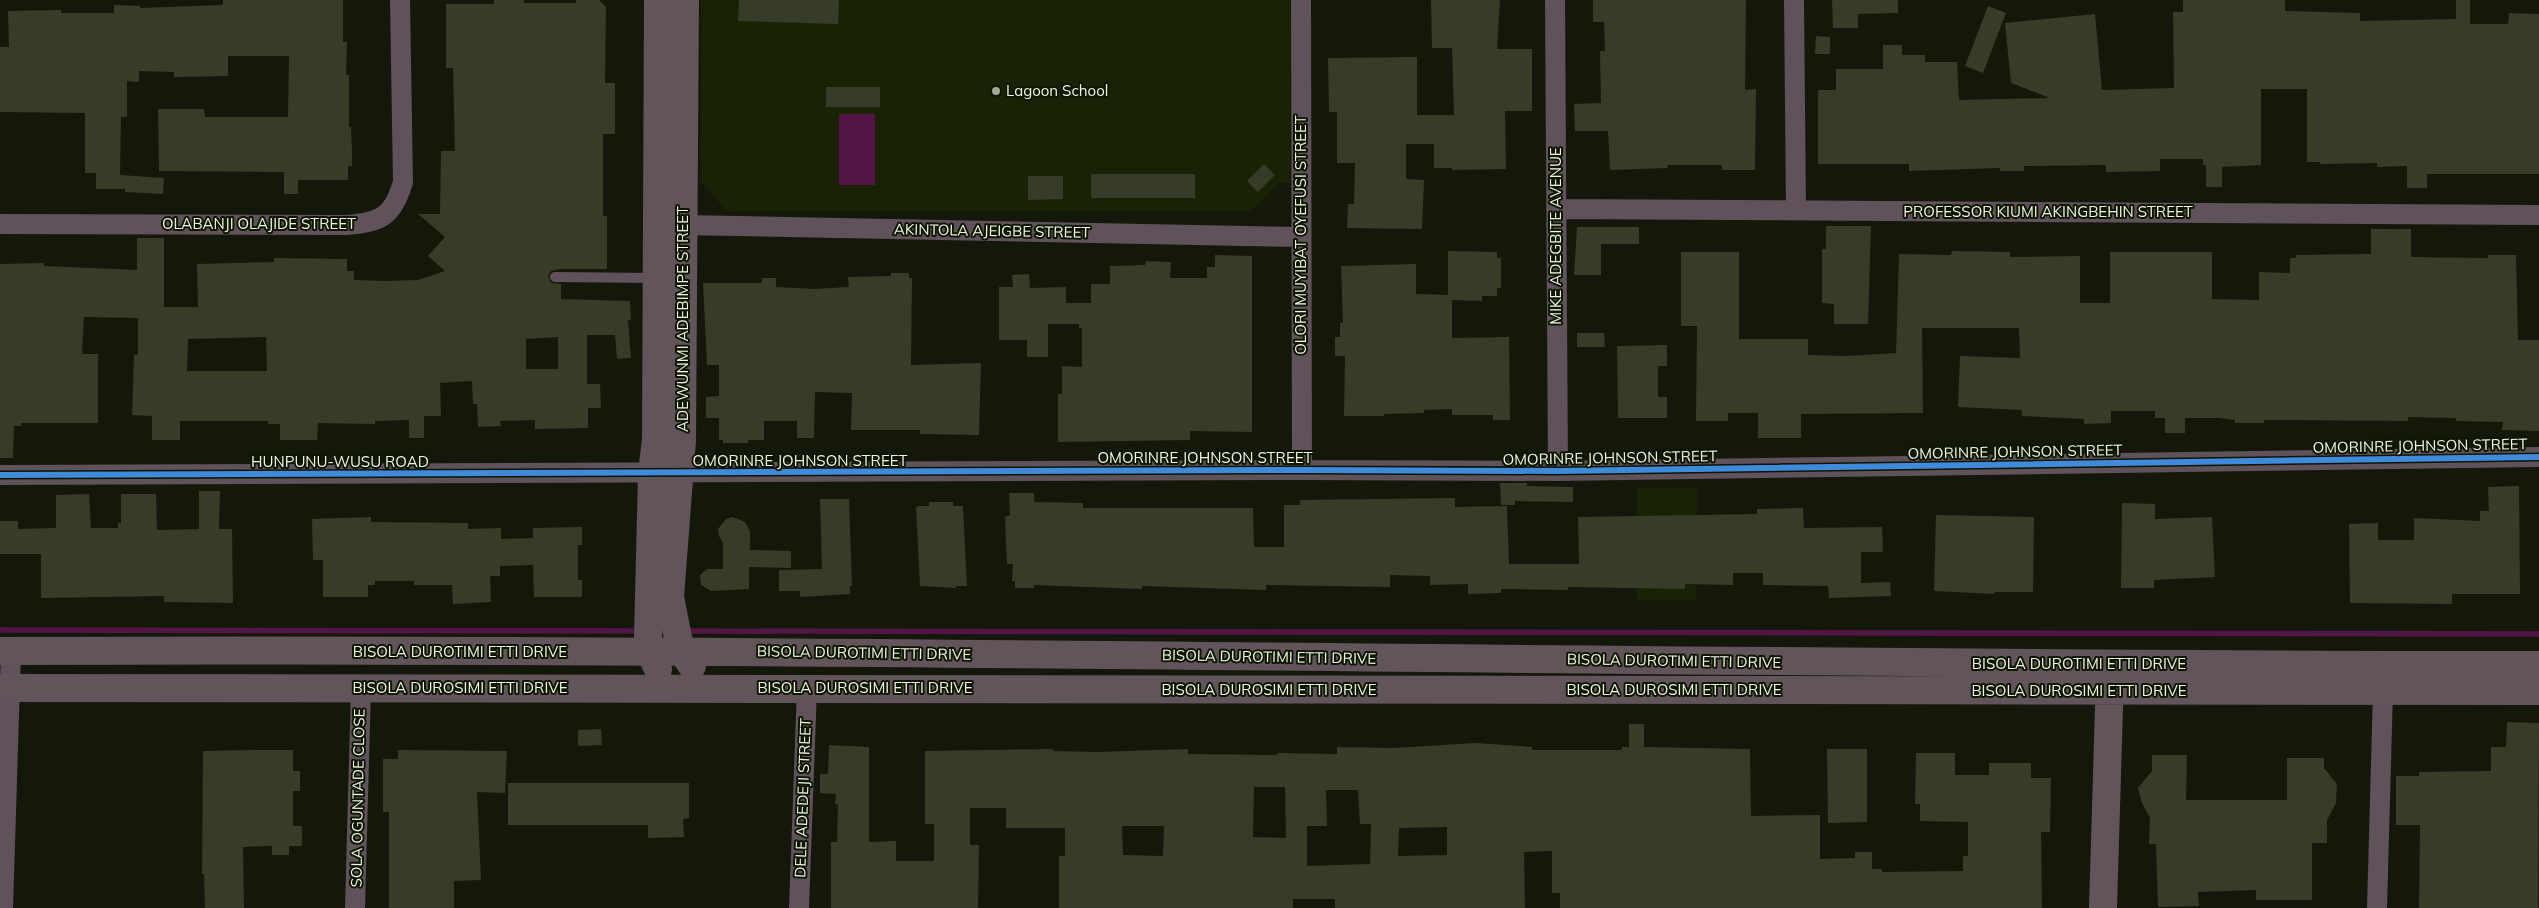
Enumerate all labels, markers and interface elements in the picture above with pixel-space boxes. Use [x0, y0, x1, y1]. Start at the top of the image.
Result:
place label: Lagoon School [1006, 81, 1108, 100]
marker: Lagoon School [990, 85, 1002, 97]
street label: OLORI MUYIBAT OYEFUSI STREET [1291, 115, 1310, 355]
street label: MIKE ADEGBITE AVENUE [1546, 147, 1565, 325]
street label: PROFESSOR KIUMI AKINGBEHIN STREET [1903, 202, 2193, 221]
street label: ADEWUNMI ADEBIMPE STREET [673, 206, 692, 432]
street label: OLABANJI OLAJIDE STREET [162, 214, 356, 233]
street label: AKINTOLA AJEIGBE STREET [894, 219, 1090, 242]
street label: OMORINRE JOHNSON STREET [2312, 434, 2528, 457]
street label: OMORINRE JOHNSON STREET [1907, 440, 2123, 463]
street label: OMORINRE JOHNSON STREET [1502, 446, 1718, 469]
street label: OMORINRE JOHNSON STREET [1098, 448, 1312, 467]
street label: OMORINRE JOHNSON STREET [693, 451, 907, 470]
street label: HUNPUNU-WUSU ROAD [251, 452, 429, 471]
street label: BISOLA DUROTIMI ETTI DRIVE [757, 641, 971, 664]
street label: BISOLA DUROTIMI ETTI DRIVE [353, 642, 567, 661]
street label: BISOLA DUROTIMI ETTI DRIVE [1162, 645, 1376, 668]
street label: BISOLA DUROTIMI ETTI DRIVE [1567, 649, 1781, 672]
street label: BISOLA DUROTIMI ETTI DRIVE [1972, 654, 2186, 673]
street label: BISOLA DUROSIMI ETTI DRIVE [352, 678, 568, 697]
street label: BISOLA DUROSIMI ETTI DRIVE [757, 678, 973, 697]
street label: BISOLA DUROSIMI ETTI DRIVE [1161, 680, 1377, 699]
street label: BISOLA DUROSIMI ETTI DRIVE [1566, 680, 1782, 699]
street label: BISOLA DUROSIMI ETTI DRIVE [1971, 681, 2187, 700]
street label: SOLA OGUNTADE CLOSE [346, 708, 369, 888]
street label: DELE ADEDEJI STREET [790, 718, 815, 878]

